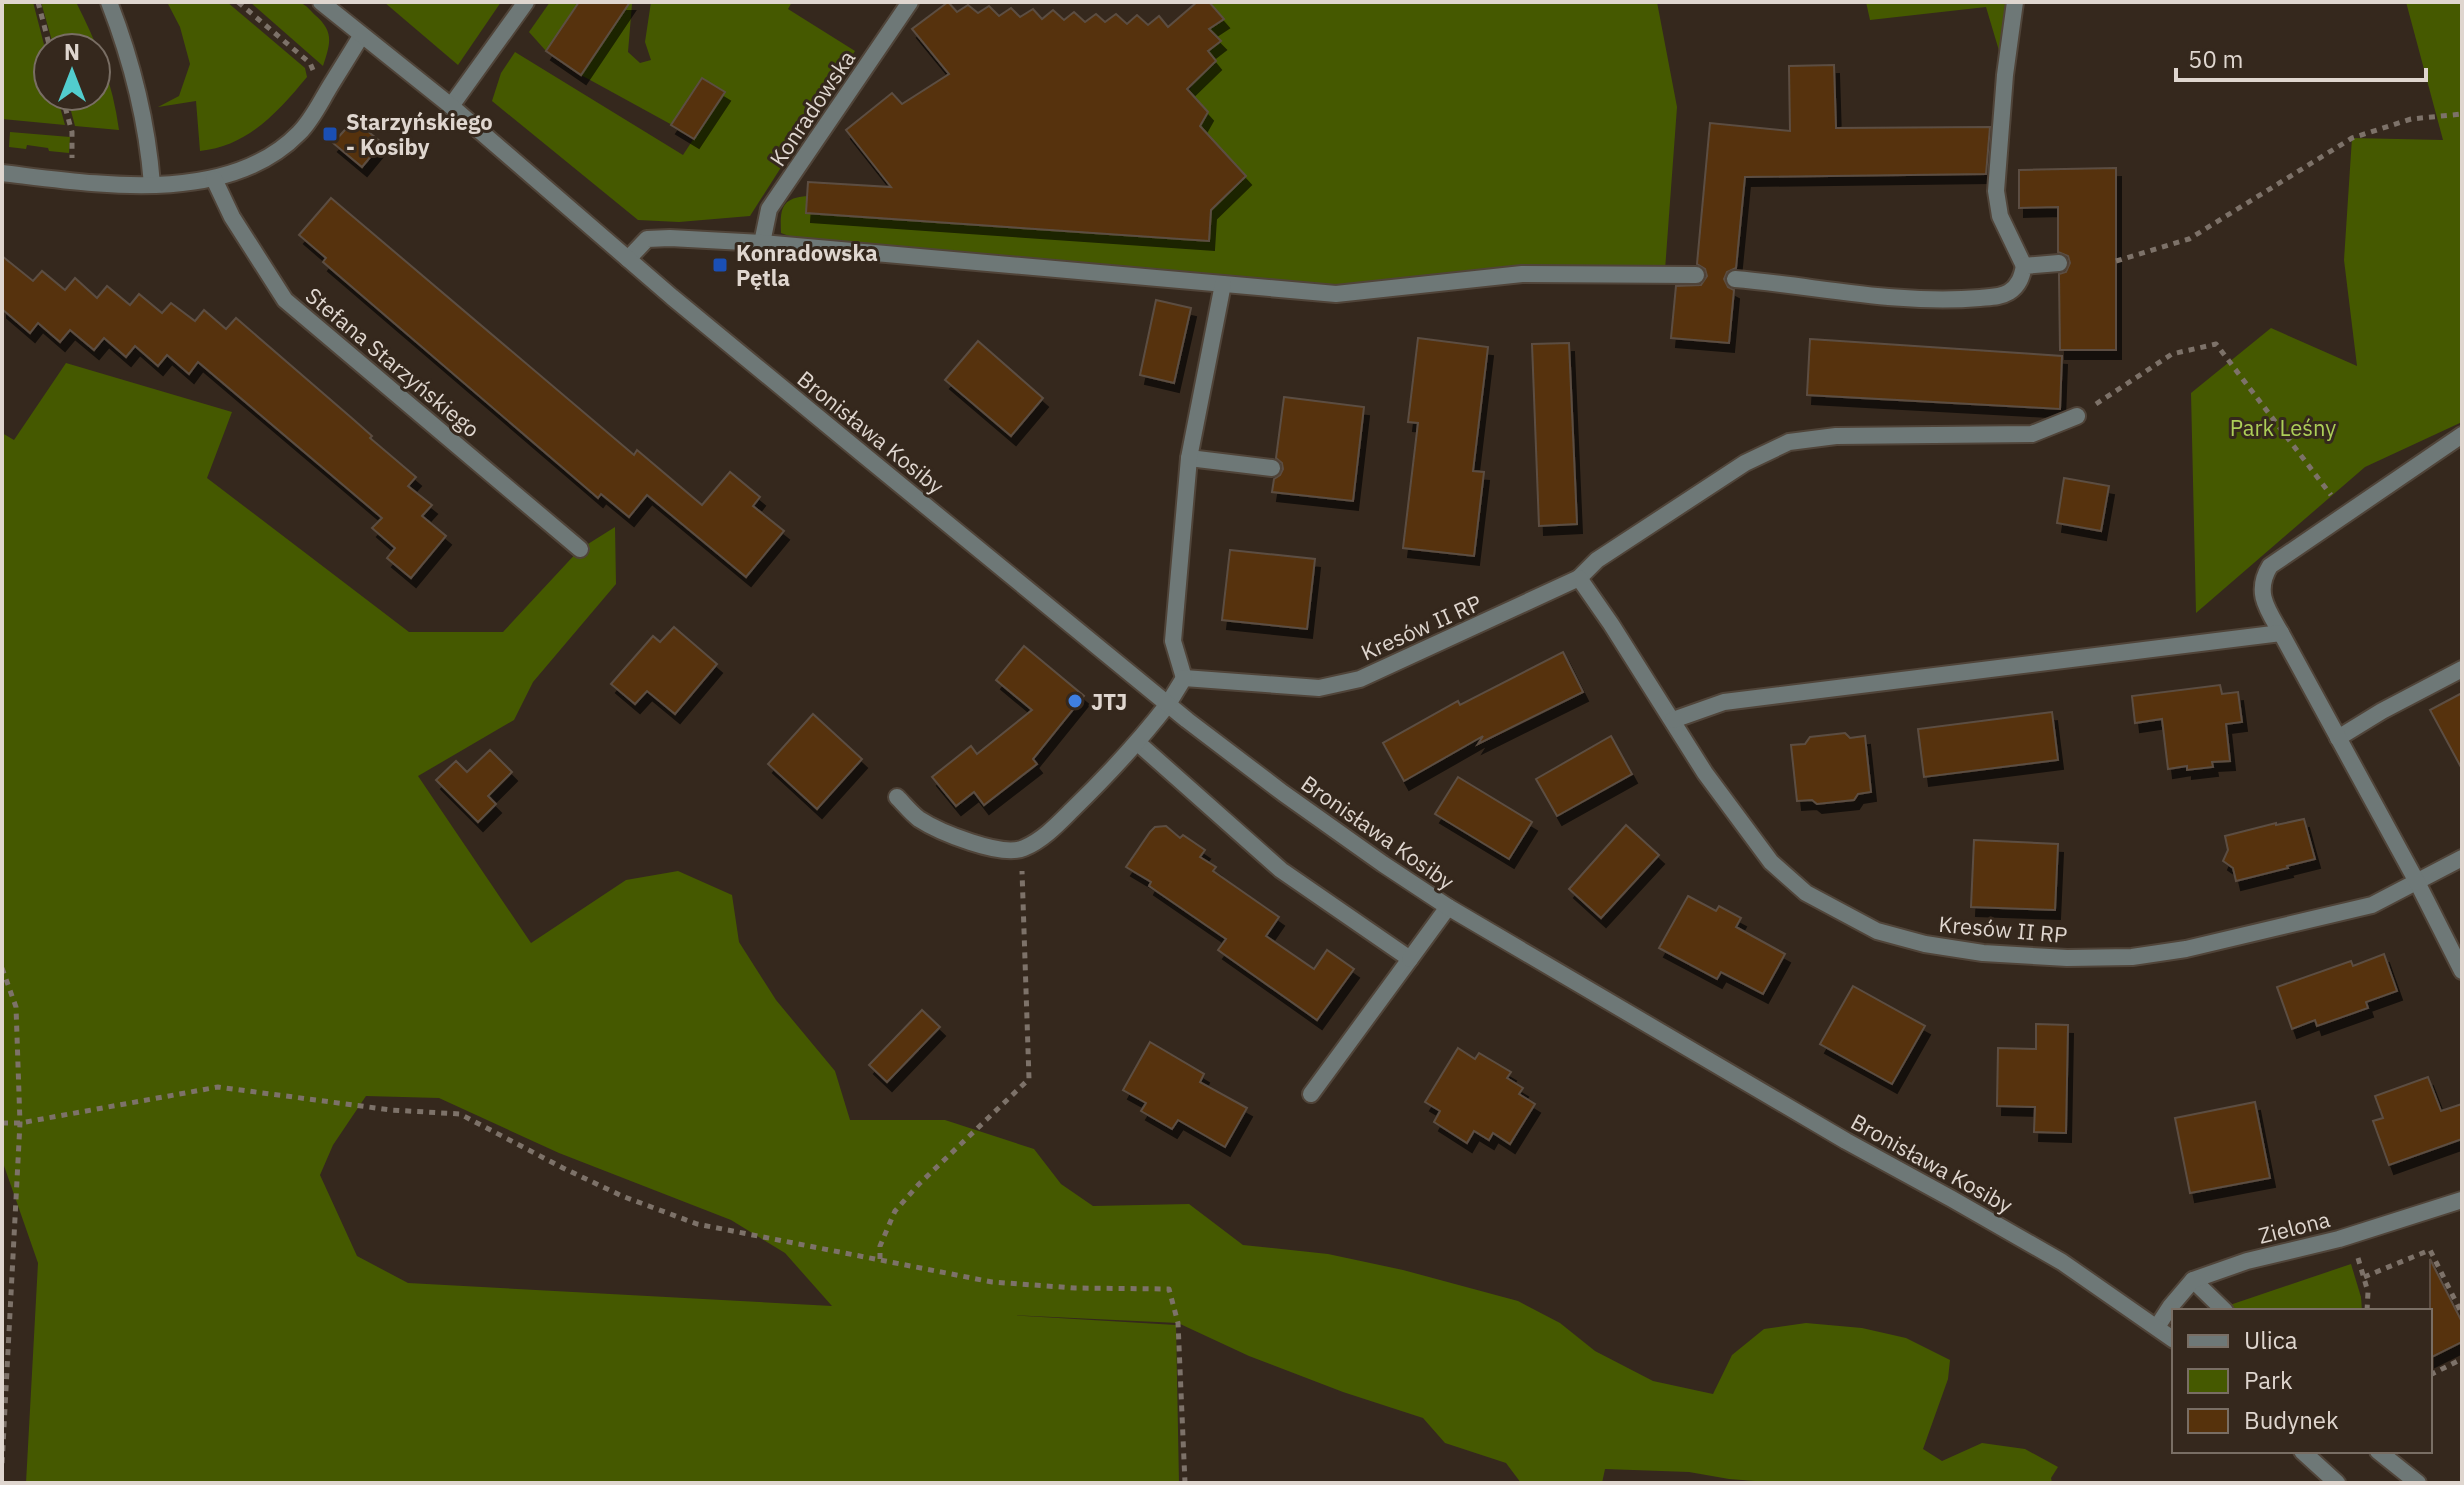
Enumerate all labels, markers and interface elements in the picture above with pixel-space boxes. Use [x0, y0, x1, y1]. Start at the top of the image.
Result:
north arrow [32, 32, 112, 112]
scale bar [2176, 32, 2426, 82]
text: N [64, 37, 80, 66]
text: 50 m [2188, 43, 2243, 75]
street label: Konradowska [763, 44, 862, 172]
place label: Starzyńskiego - Kosiby [346, 107, 493, 161]
marker: Starzyńskiego - Kosiby [321, 125, 339, 143]
place label: Konradowska Pętla [736, 238, 878, 292]
marker: Konradowska Pętla [711, 256, 729, 274]
street label: Stefana Starzyńskiego [300, 281, 486, 443]
street label: Bronisława Kosiby [792, 364, 950, 500]
park label: Park Leśny [2230, 413, 2336, 442]
street label: Kresów II RP [1356, 588, 1486, 666]
place label: JTJ [1091, 687, 1127, 716]
marker: JTJ [1066, 692, 1084, 710]
street label: Bronisława Kosiby [1296, 768, 1460, 896]
street label: Kresów II RP [1937, 909, 2069, 949]
street label: Bronisława Kosiby [1846, 1107, 2018, 1219]
street label: Zielona [2255, 1204, 2333, 1250]
legend [2172, 1309, 2432, 1453]
text: Ulica [2244, 1324, 2298, 1356]
text: Park [2244, 1364, 2293, 1396]
text: Budynek [2244, 1404, 2339, 1436]

